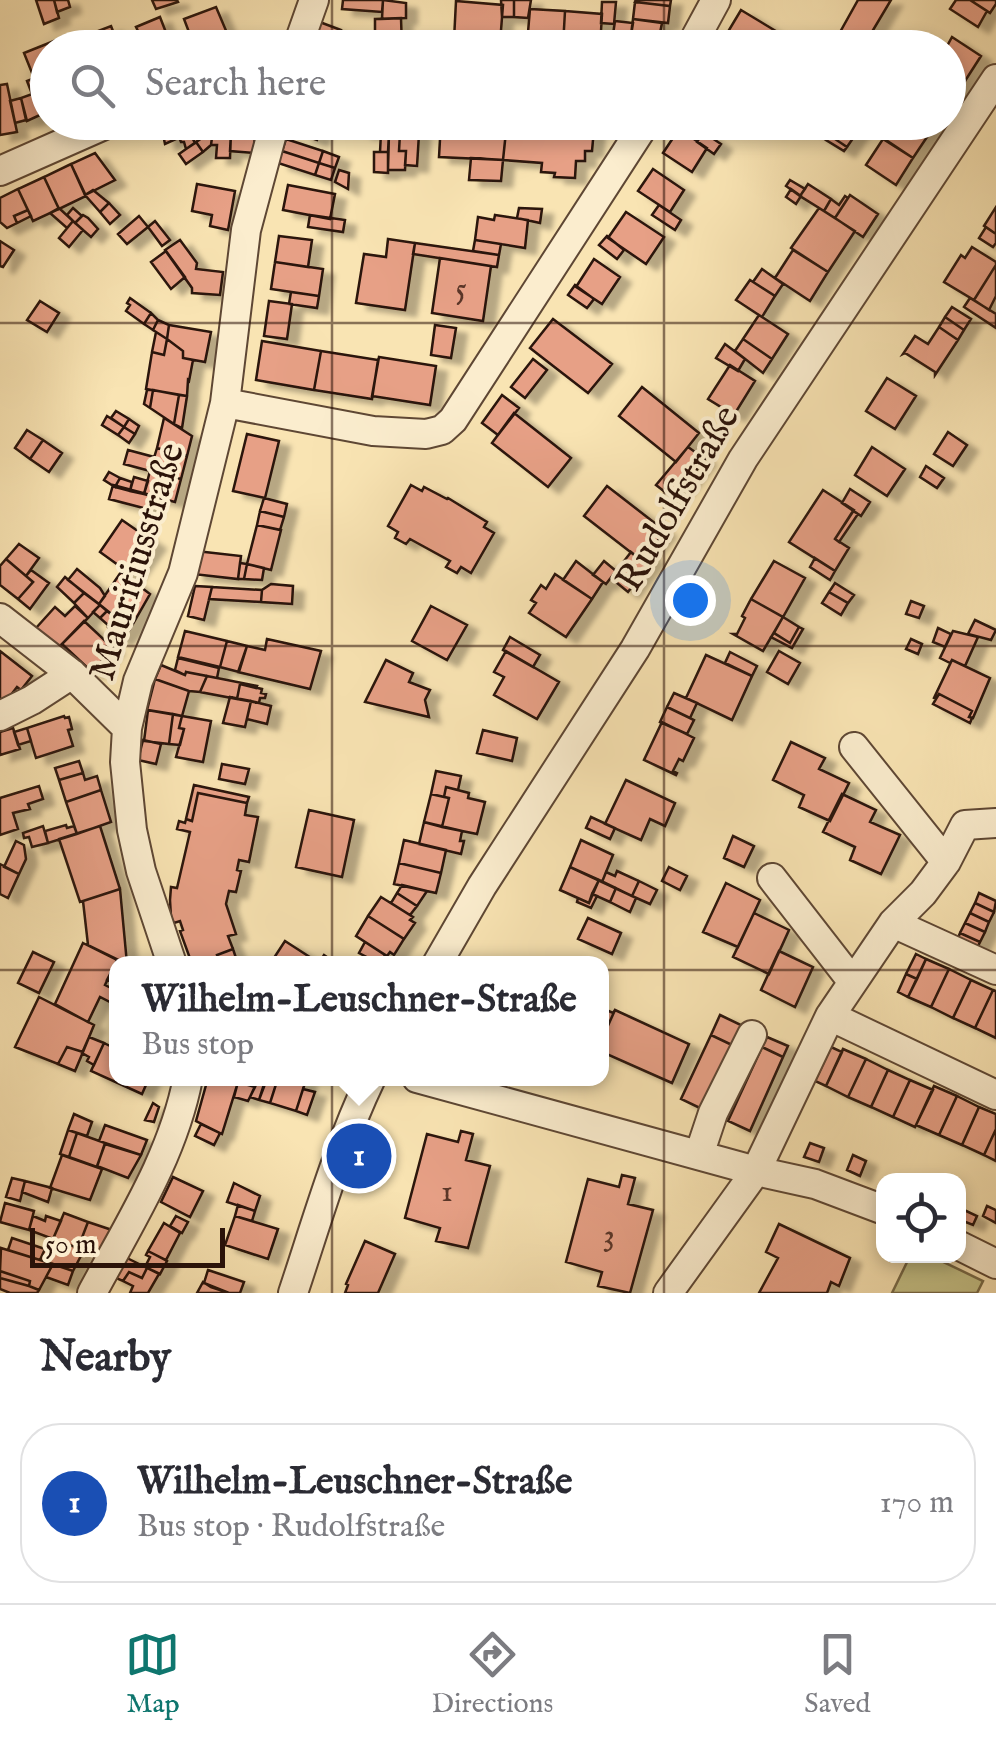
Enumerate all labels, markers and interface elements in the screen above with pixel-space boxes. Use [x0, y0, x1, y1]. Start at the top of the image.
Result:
search box [30, 30, 966, 140]
icon: search [65, 58, 120, 113]
text: Search here [145, 61, 326, 109]
house number: 5 [455, 269, 467, 310]
street label: Rudolfstraße [606, 397, 752, 601]
street label: Mauritiusstraße [79, 437, 197, 687]
your location [665, 575, 716, 626]
popup [109, 956, 609, 1086]
text: Wilhelm-Leuschner-Straße [141, 977, 577, 1025]
text: Bus stop [141, 1025, 254, 1066]
pin: 1 [326, 1118, 392, 1194]
house number: 1 [441, 1172, 453, 1213]
map controls [876, 1173, 966, 1263]
button: locate [876, 1173, 966, 1263]
house number: 3 [603, 1216, 615, 1257]
scale bar [30, 1223, 225, 1268]
text: 50 m [45, 1228, 97, 1263]
text: Nearby [40, 1332, 171, 1385]
text: Wilhelm-Leuschner-Straße [137, 1459, 572, 1507]
text: 1 [69, 1483, 80, 1524]
text: 170 m [880, 1483, 954, 1524]
text: Bus stop · Rudolfstraße [137, 1507, 445, 1548]
tab: Map [125, 1627, 180, 1722]
tab: Directions [431, 1627, 553, 1722]
tab: Saved [804, 1627, 871, 1722]

